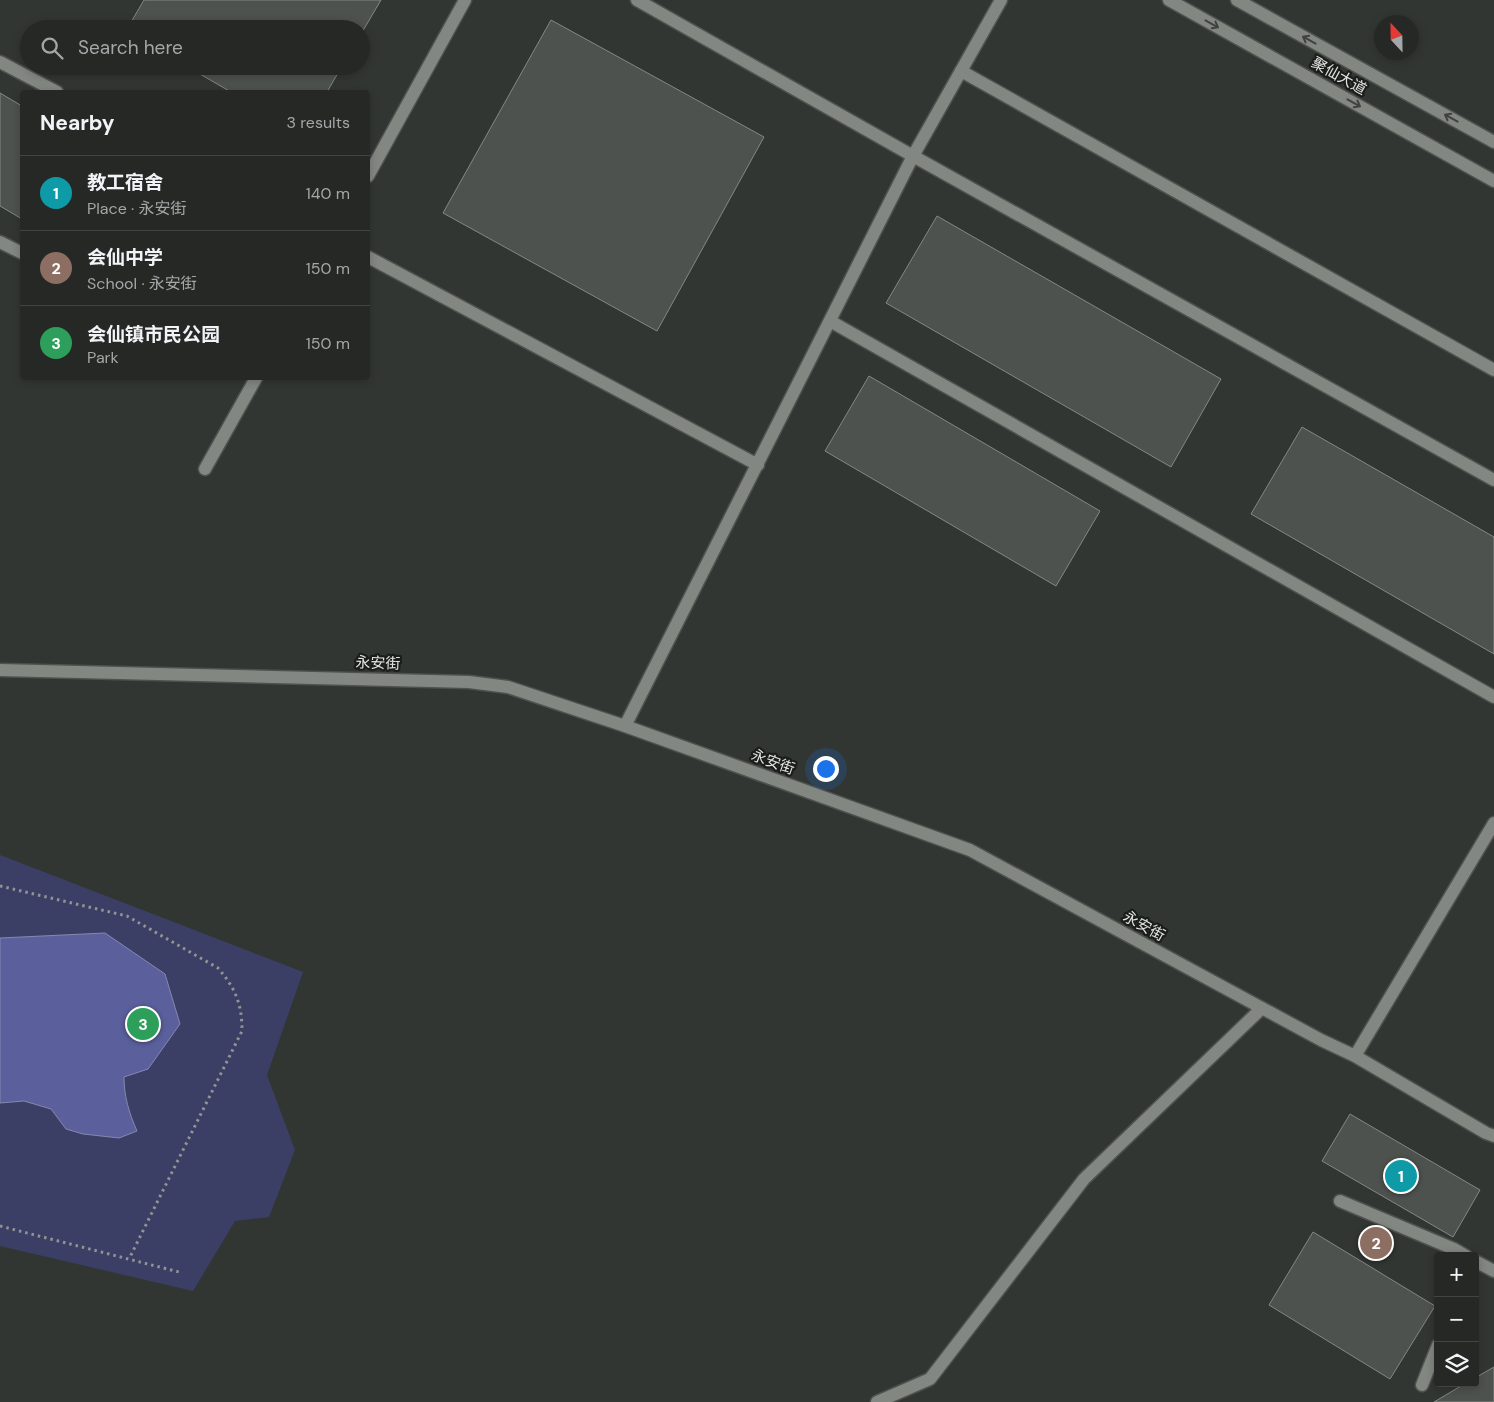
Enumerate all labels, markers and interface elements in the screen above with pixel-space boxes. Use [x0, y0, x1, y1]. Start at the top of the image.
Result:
north arrow [1374, 15, 1419, 60]
one-way arrow [1204, 19, 1218, 29]
search box [20, 20, 370, 75]
icon: search [38, 34, 66, 62]
text: Search here [78, 35, 183, 60]
one-way arrow [1302, 35, 1317, 44]
street label: 聚仙大道 [1308, 53, 1370, 99]
one-way arrow [1346, 98, 1360, 108]
text: Nearby [40, 109, 114, 137]
text: 3 results [287, 112, 350, 133]
one-way arrow [1445, 113, 1459, 123]
text: 教工宿舍 [87, 170, 163, 195]
text: 1 [53, 183, 59, 204]
text: 140 m [306, 183, 350, 204]
text: Place · 永安街 [87, 198, 186, 219]
text: 会仙中学 [87, 245, 163, 270]
text: 2 [51, 258, 61, 279]
text: 150 m [306, 258, 350, 279]
text: School · 永安街 [87, 273, 197, 294]
text: 会仙镇市民公园 [87, 322, 220, 347]
text: 3 [51, 333, 61, 354]
text: 150 m [306, 333, 350, 354]
text: Park [87, 347, 119, 368]
street label: 永安街 [355, 652, 401, 674]
street label: 永安街 [748, 745, 798, 779]
your location [813, 756, 839, 782]
street label: 永安街 [1119, 906, 1169, 946]
pin: 3 [127, 1005, 159, 1043]
pin: 1 [1385, 1157, 1417, 1195]
pin: 2 [1360, 1224, 1392, 1262]
map controls [1434, 1252, 1479, 1387]
button: + [1434, 1252, 1479, 1297]
button: − [1434, 1297, 1479, 1342]
button: layers [1434, 1342, 1479, 1387]

